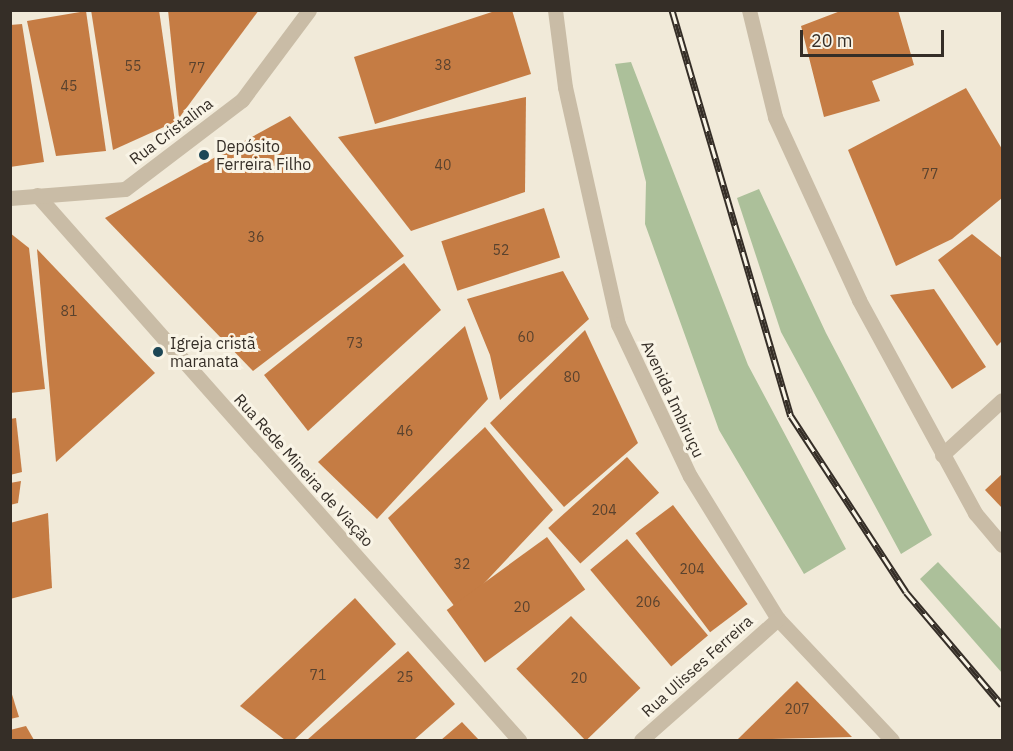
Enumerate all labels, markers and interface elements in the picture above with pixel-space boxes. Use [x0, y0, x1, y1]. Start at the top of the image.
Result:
scale bar [803, 18, 947, 56]
text: 20 m [811, 29, 853, 52]
house number: 38 [435, 57, 451, 73]
house number: 55 [125, 58, 141, 74]
house number: 77 [189, 60, 205, 76]
house number: 45 [61, 78, 77, 94]
street label: Rua Cristalina [126, 93, 216, 169]
place label: Depósito Ferreira Filho [216, 136, 311, 174]
marker: Depósito Ferreira Filho [197, 148, 211, 162]
house number: 40 [435, 157, 451, 173]
house number: 77 [922, 166, 938, 182]
house number: 36 [248, 229, 264, 245]
house number: 52 [493, 242, 509, 258]
house number: 81 [61, 303, 77, 319]
house number: 60 [518, 329, 534, 345]
place label: Igreja cristã maranata [170, 333, 256, 371]
house number: 73 [347, 335, 363, 351]
street label: Avenida Imbiruçu [637, 337, 709, 461]
marker: Igreja cristã maranata [151, 345, 165, 359]
house number: 80 [564, 369, 580, 385]
street label: Rua Rede Mineira de Viação [230, 390, 378, 550]
house number: 46 [397, 423, 413, 439]
house number: 204 [591, 502, 617, 518]
house number: 32 [454, 556, 470, 572]
house number: 204 [679, 561, 705, 577]
house number: 206 [635, 594, 661, 610]
house number: 20 [514, 599, 530, 615]
street label: Rua Ulisses Ferreira [638, 611, 756, 721]
house number: 71 [310, 667, 326, 683]
house number: 25 [397, 669, 413, 685]
house number: 20 [571, 670, 587, 686]
house number: 207 [784, 701, 810, 717]

